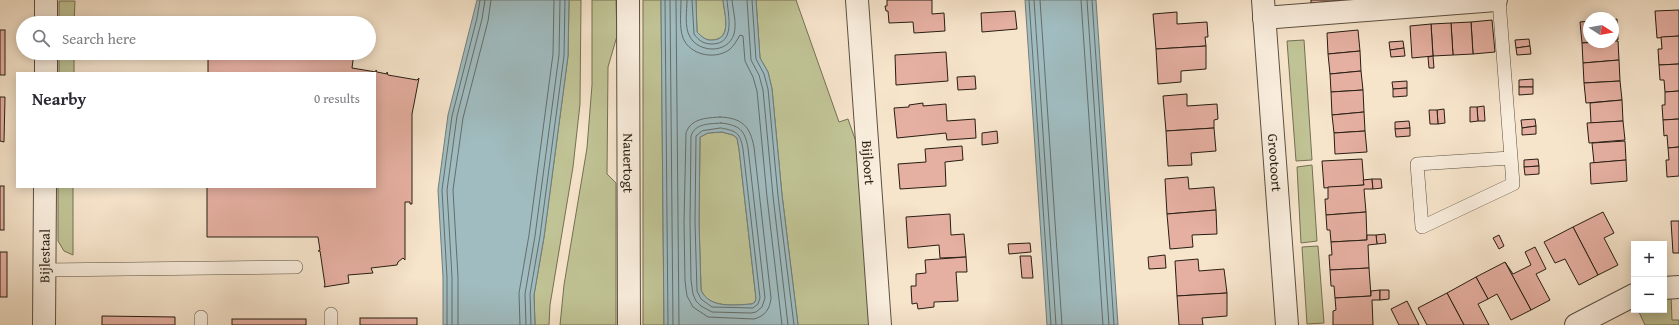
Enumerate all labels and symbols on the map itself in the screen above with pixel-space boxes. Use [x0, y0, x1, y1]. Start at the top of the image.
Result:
north arrow [1583, 12, 1619, 48]
street label: Nauertogt [618, 133, 639, 193]
street label: Grootoort [1263, 133, 1287, 192]
street label: Bijloort [857, 140, 880, 186]
street label: Bijlestaal [34, 229, 55, 283]

